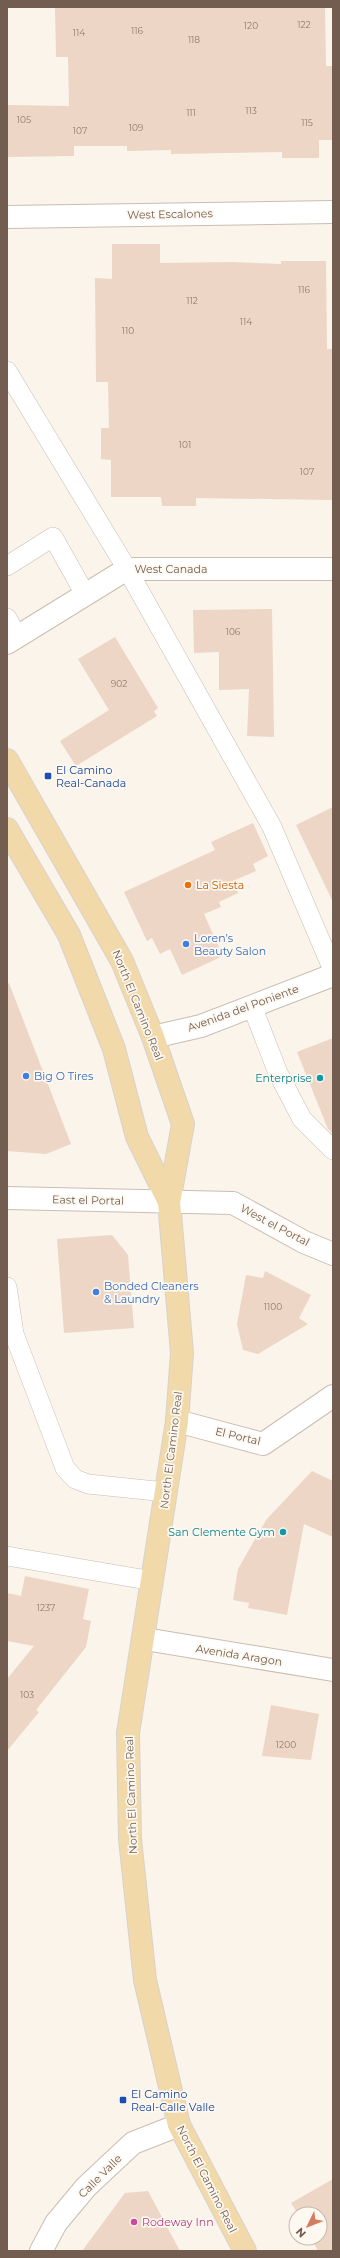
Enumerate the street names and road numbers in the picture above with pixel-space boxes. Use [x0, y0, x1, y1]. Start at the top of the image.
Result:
street label: West Escalones [127, 206, 214, 222]
street label: West Canada [134, 562, 208, 576]
street label: North El Camino Real [109, 948, 167, 1062]
street label: Avenida del Poniente [186, 981, 301, 1035]
street label: East el Portal [52, 1192, 124, 1208]
street label: West el Portal [238, 1201, 312, 1249]
street label: North El Camino Real [157, 1390, 185, 1510]
street label: El Portal [214, 1424, 262, 1448]
street label: Avenida Aragon [195, 1641, 283, 1669]
street label: North El Camino Real [122, 1736, 140, 1854]
street label: North El Camino Real [174, 2123, 240, 2235]
street label: Calle Valle [75, 2151, 125, 2201]

